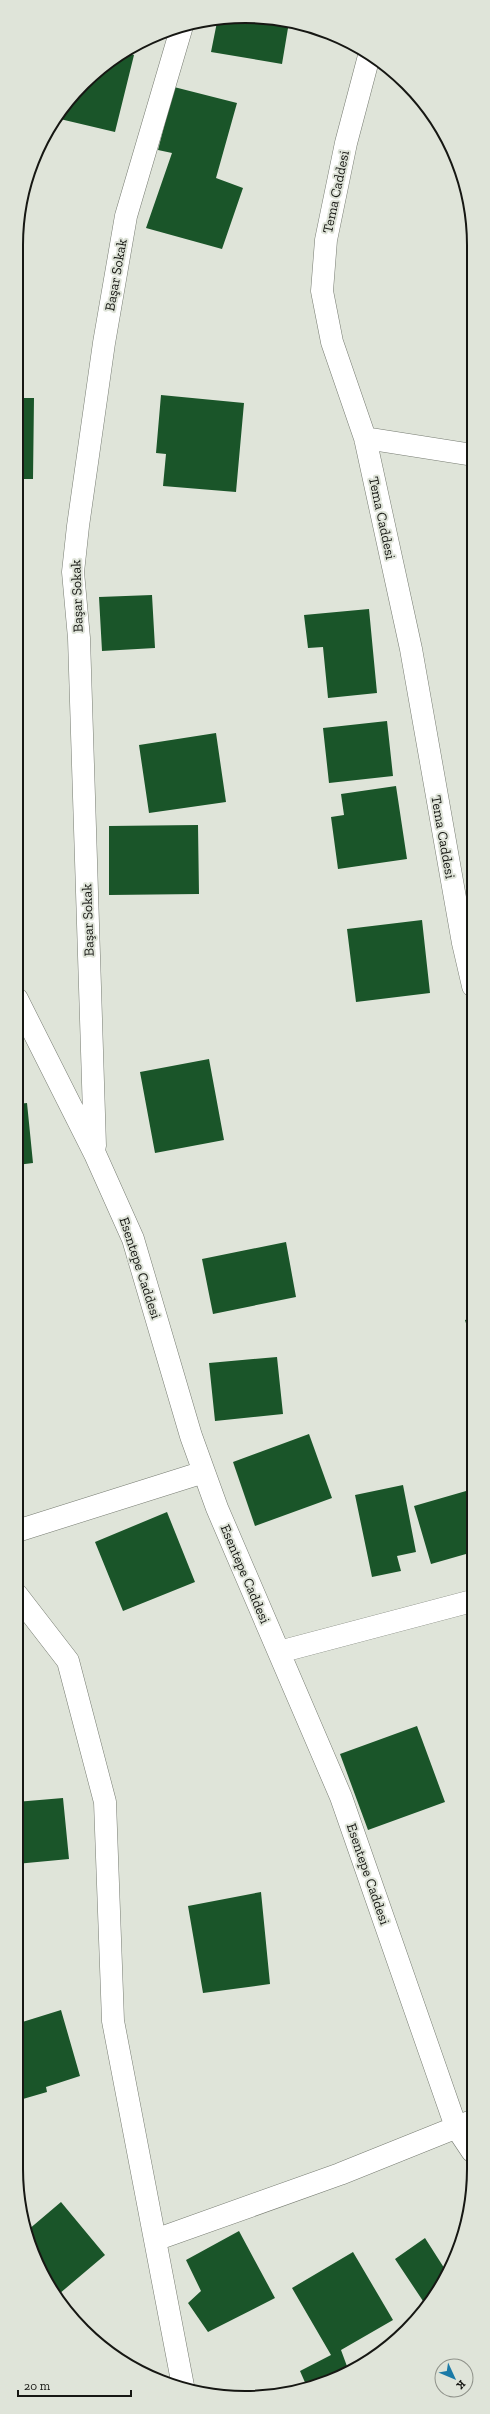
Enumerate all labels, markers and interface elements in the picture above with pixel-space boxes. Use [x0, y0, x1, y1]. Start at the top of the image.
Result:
street label: Tema Caddesi [319, 149, 353, 235]
street label: Başar Sokak [101, 237, 131, 312]
street label: Tema Caddesi [365, 475, 399, 561]
street label: Başar Sokak [67, 559, 87, 633]
street label: Tema Caddesi [427, 794, 459, 880]
street label: Başar Sokak [78, 883, 98, 957]
street label: Esentepe Caddesi [116, 1215, 164, 1321]
street label: Esentepe Caddesi [216, 1522, 274, 1626]
street label: Esentepe Caddesi [343, 1821, 393, 1927]
north arrow [434, 2358, 474, 2398]
scale bar [18, 2372, 131, 2398]
text: K [453, 2377, 468, 2392]
text: 20 m [24, 2379, 51, 2393]

